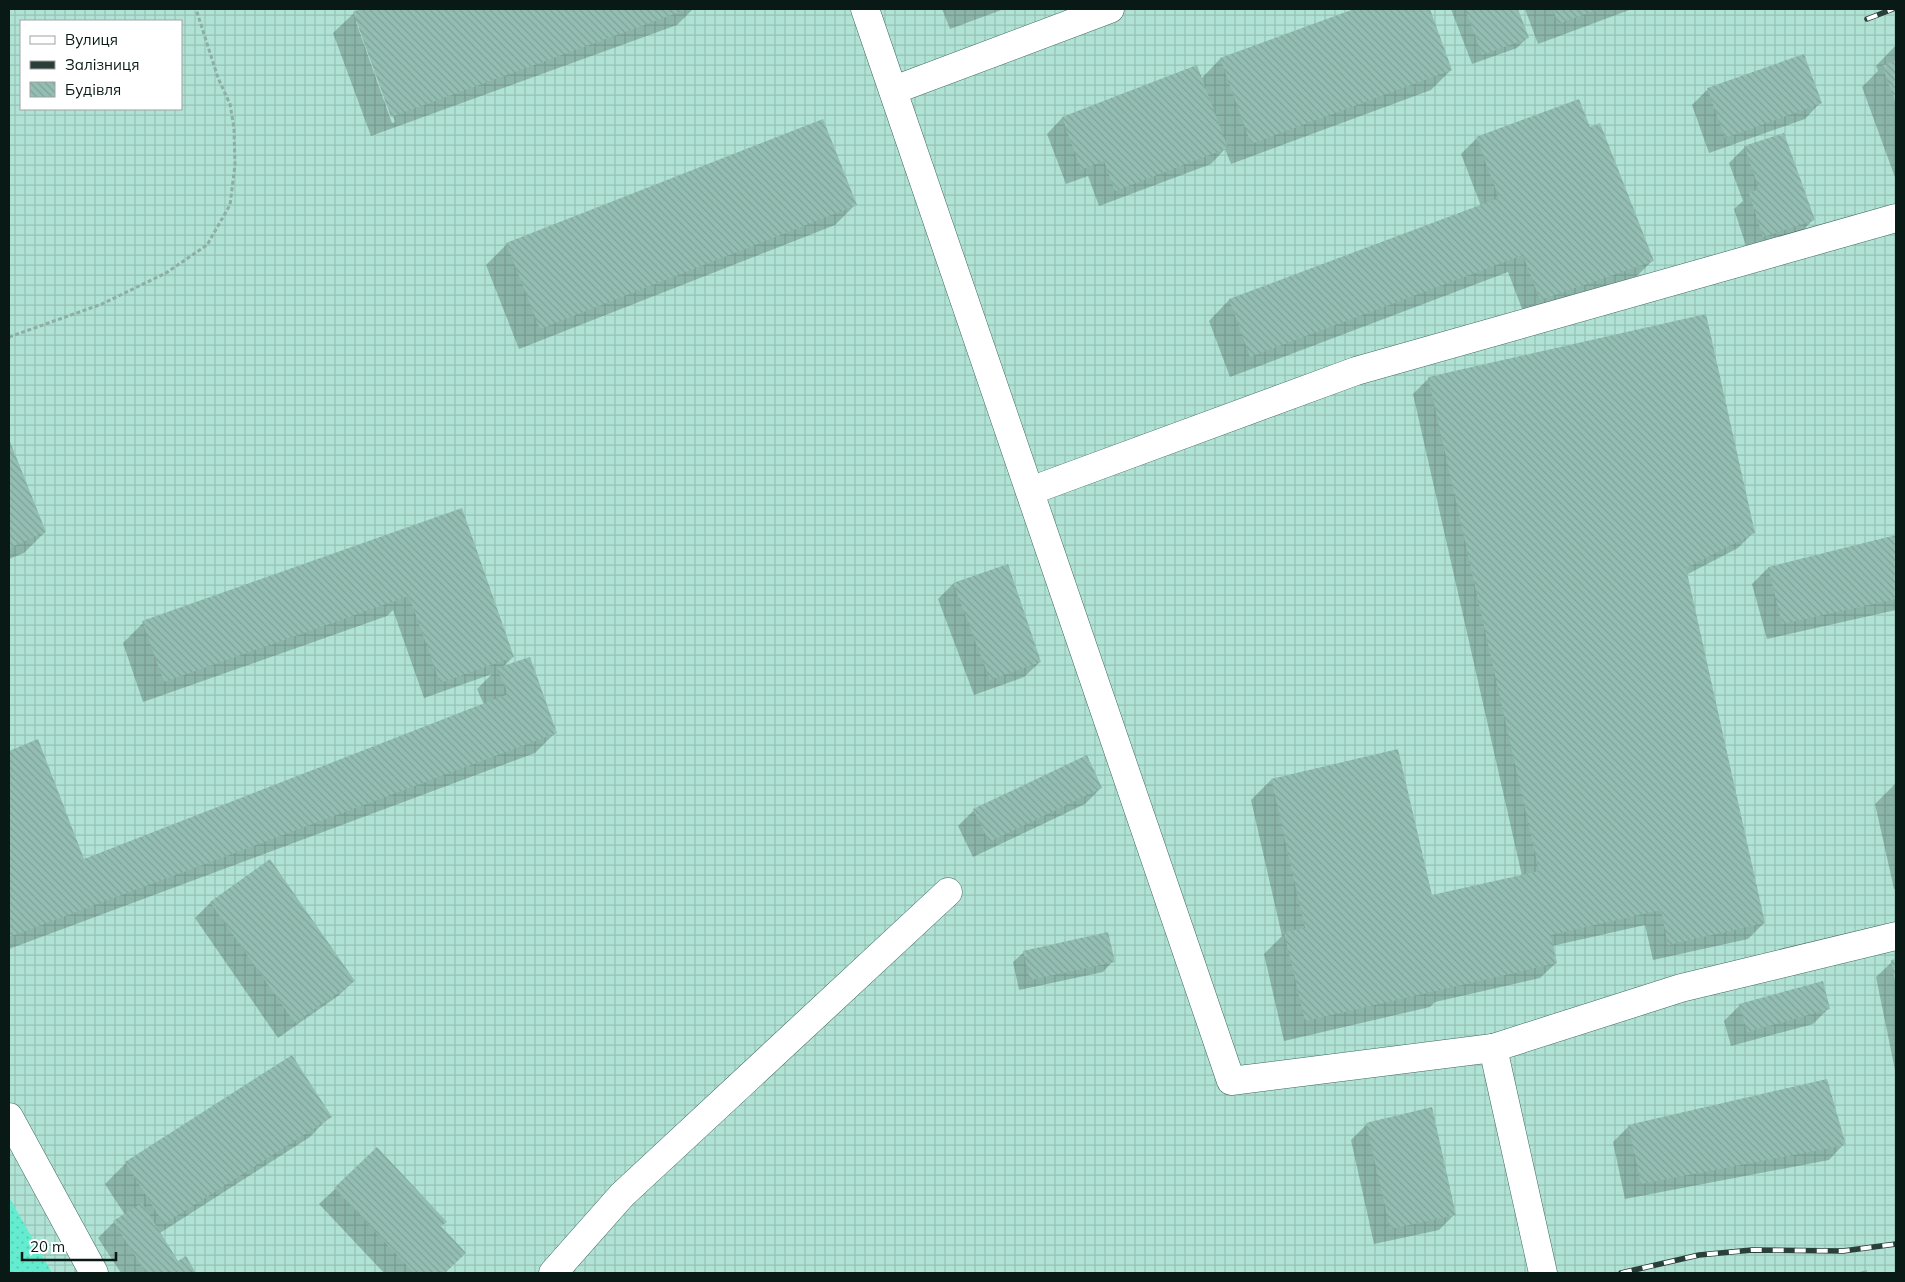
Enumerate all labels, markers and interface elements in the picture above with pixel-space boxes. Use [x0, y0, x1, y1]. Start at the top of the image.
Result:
legend [20, 20, 182, 110]
text: Вулиця [65, 30, 118, 49]
text: Залізниця [65, 55, 139, 74]
text: Будівля [65, 80, 121, 99]
scale bar [22, 1230, 116, 1262]
text: 20 m [30, 1237, 65, 1256]

